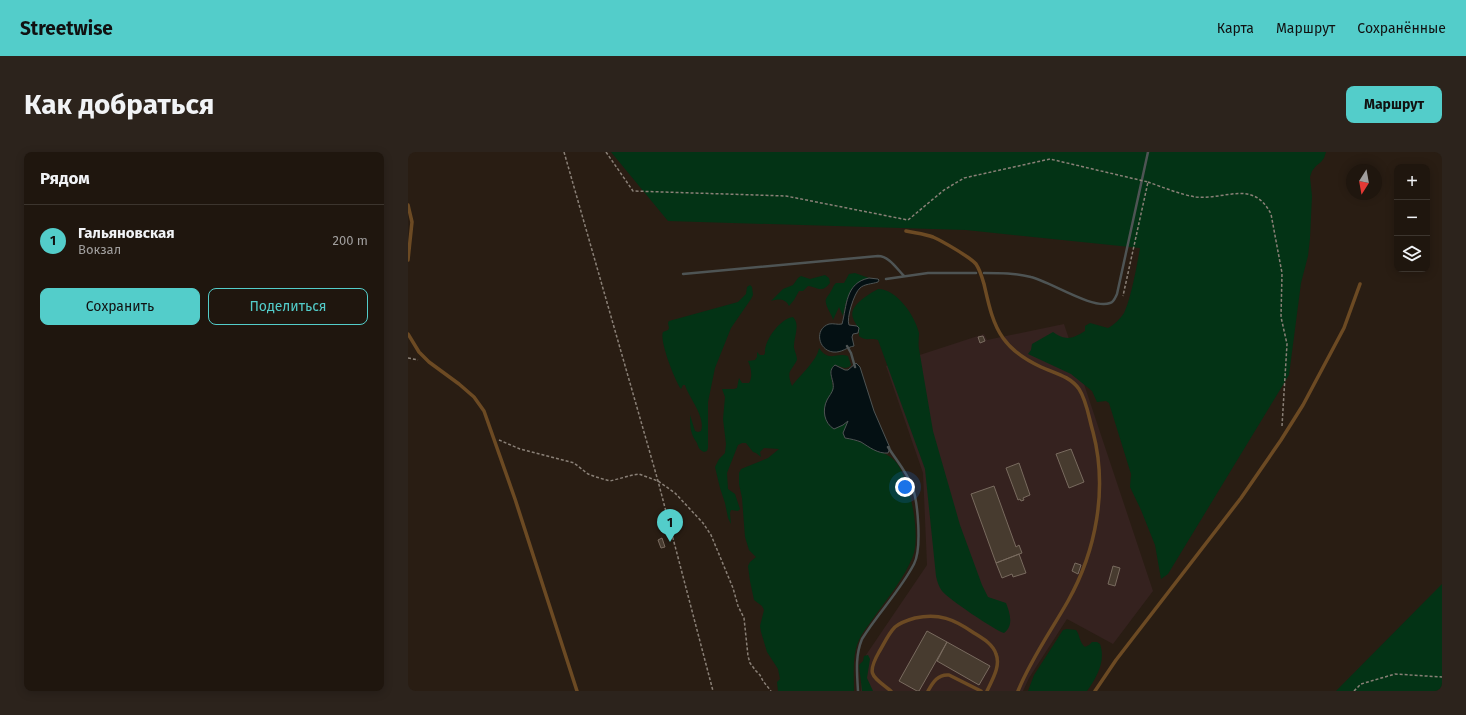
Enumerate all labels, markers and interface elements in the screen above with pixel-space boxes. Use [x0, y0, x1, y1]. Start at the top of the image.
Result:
text: Streetwise [20, 17, 113, 40]
text: Карта [1217, 20, 1254, 37]
text: Маршрут [1276, 20, 1335, 37]
text: Сохранённые [1357, 20, 1446, 37]
button: Маршрут [1346, 86, 1442, 123]
text: Как добраться [24, 88, 214, 121]
north arrow [1346, 164, 1382, 200]
map controls [1394, 164, 1430, 272]
button: + [1394, 164, 1430, 200]
text: Рядом [40, 168, 90, 189]
button: − [1394, 200, 1430, 236]
text: Гальяновская [78, 224, 175, 242]
text: 1 [50, 233, 56, 248]
text: 200 m [332, 233, 368, 248]
button: layers [1394, 236, 1430, 272]
text: Вокзал [78, 242, 121, 257]
button: Сохранить [40, 288, 200, 325]
button: Поделиться [208, 288, 368, 325]
your location [895, 477, 915, 497]
pin: 1 [657, 509, 683, 542]

